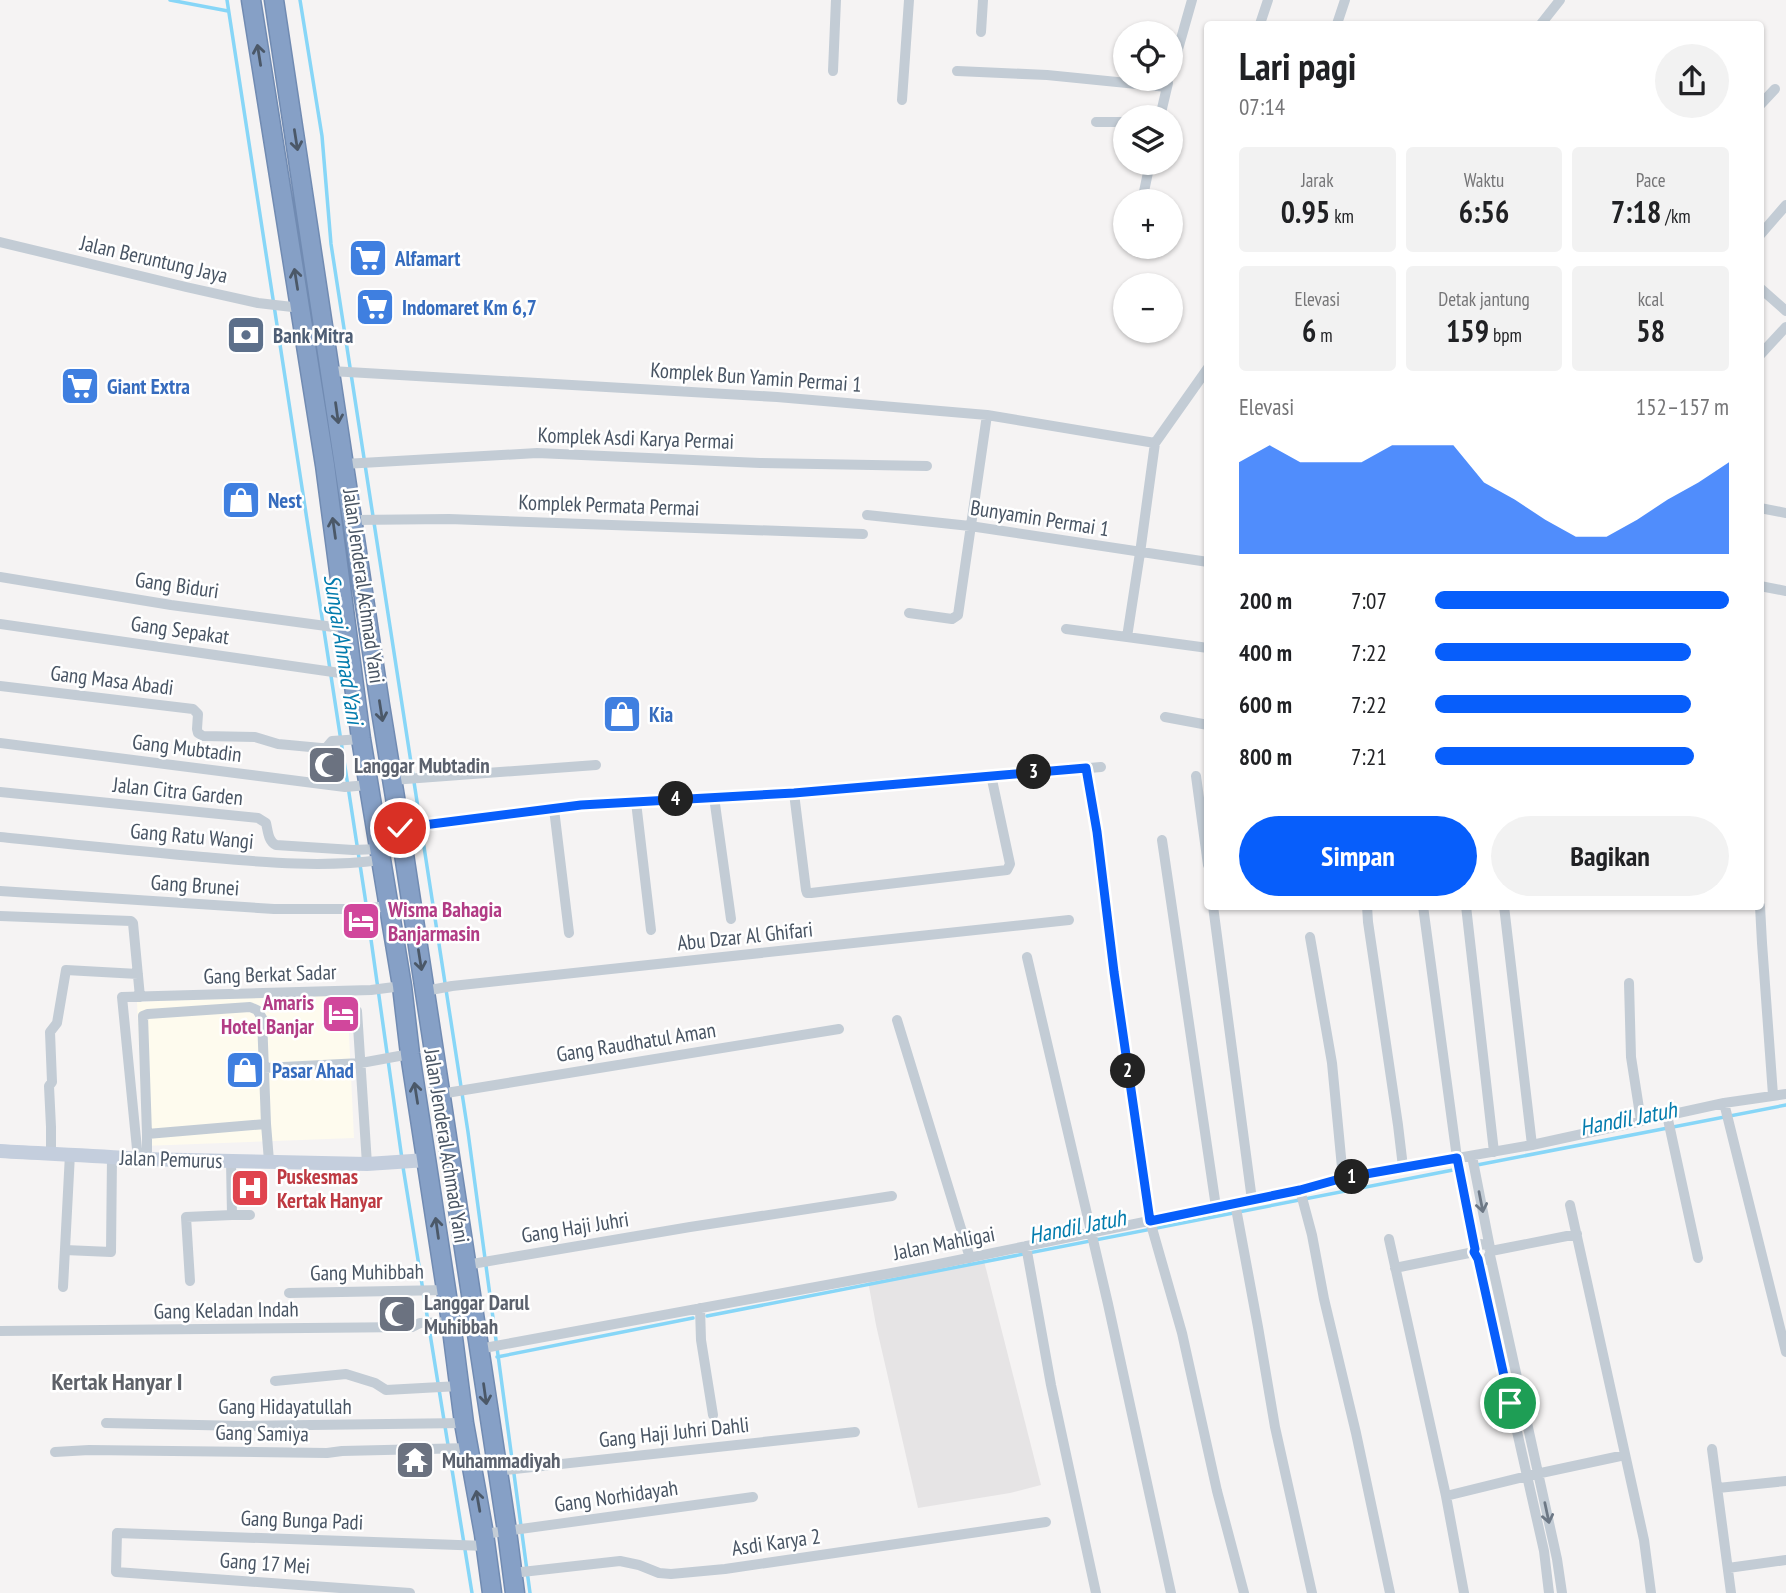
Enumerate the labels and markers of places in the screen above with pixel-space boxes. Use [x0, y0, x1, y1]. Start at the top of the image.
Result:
supermarket icon: Alfamart [347, 237, 389, 279]
place label: Alfamart [394, 245, 460, 272]
supermarket icon: Indomaret Km 6,7 [354, 286, 396, 328]
place label: Indomaret Km 6,7 [402, 294, 537, 321]
bank icon: Bank Mitra [225, 314, 267, 356]
place label: Bank Mitra [273, 322, 354, 349]
supermarket icon: Giant Extra [59, 365, 101, 407]
place label: Giant Extra [107, 373, 190, 400]
shop icon: Nest [220, 479, 262, 521]
place label: Nest [268, 487, 302, 514]
shop icon: Kia [601, 693, 643, 735]
place label: Kia [649, 701, 674, 728]
mosque icon: Langgar Mubtadin [306, 744, 348, 786]
place label: Langgar Mubtadin [354, 752, 490, 779]
pin: 3 [1016, 754, 1052, 790]
pin: 4 [658, 782, 694, 816]
pin [370, 798, 430, 858]
place label: Wisma Bahagia Banjarmasin [387, 896, 502, 947]
hotel icon: Wisma Bahagia Banjarmasin [340, 900, 382, 942]
place label: Amaris Hotel Banjar [221, 989, 315, 1040]
hotel icon: Amaris Hotel Banjar [320, 993, 362, 1035]
shop icon: Pasar Ahad [224, 1049, 266, 1091]
pin: 2 [1110, 1054, 1146, 1088]
place label: Pasar Ahad [272, 1057, 354, 1084]
pin: 1 [1334, 1160, 1370, 1194]
place label: Puskesmas Kertak Hanyar [277, 1163, 383, 1214]
hospital icon: Puskesmas Kertak Hanyar [229, 1167, 271, 1209]
place label: Langgar Darul Muhibbah [424, 1289, 530, 1340]
mosque icon: Langgar Darul Muhibbah [376, 1293, 418, 1335]
pin [1480, 1373, 1540, 1433]
temple icon: Muhammadiyah [394, 1439, 436, 1481]
place label: Muhammadiyah [442, 1447, 561, 1474]

